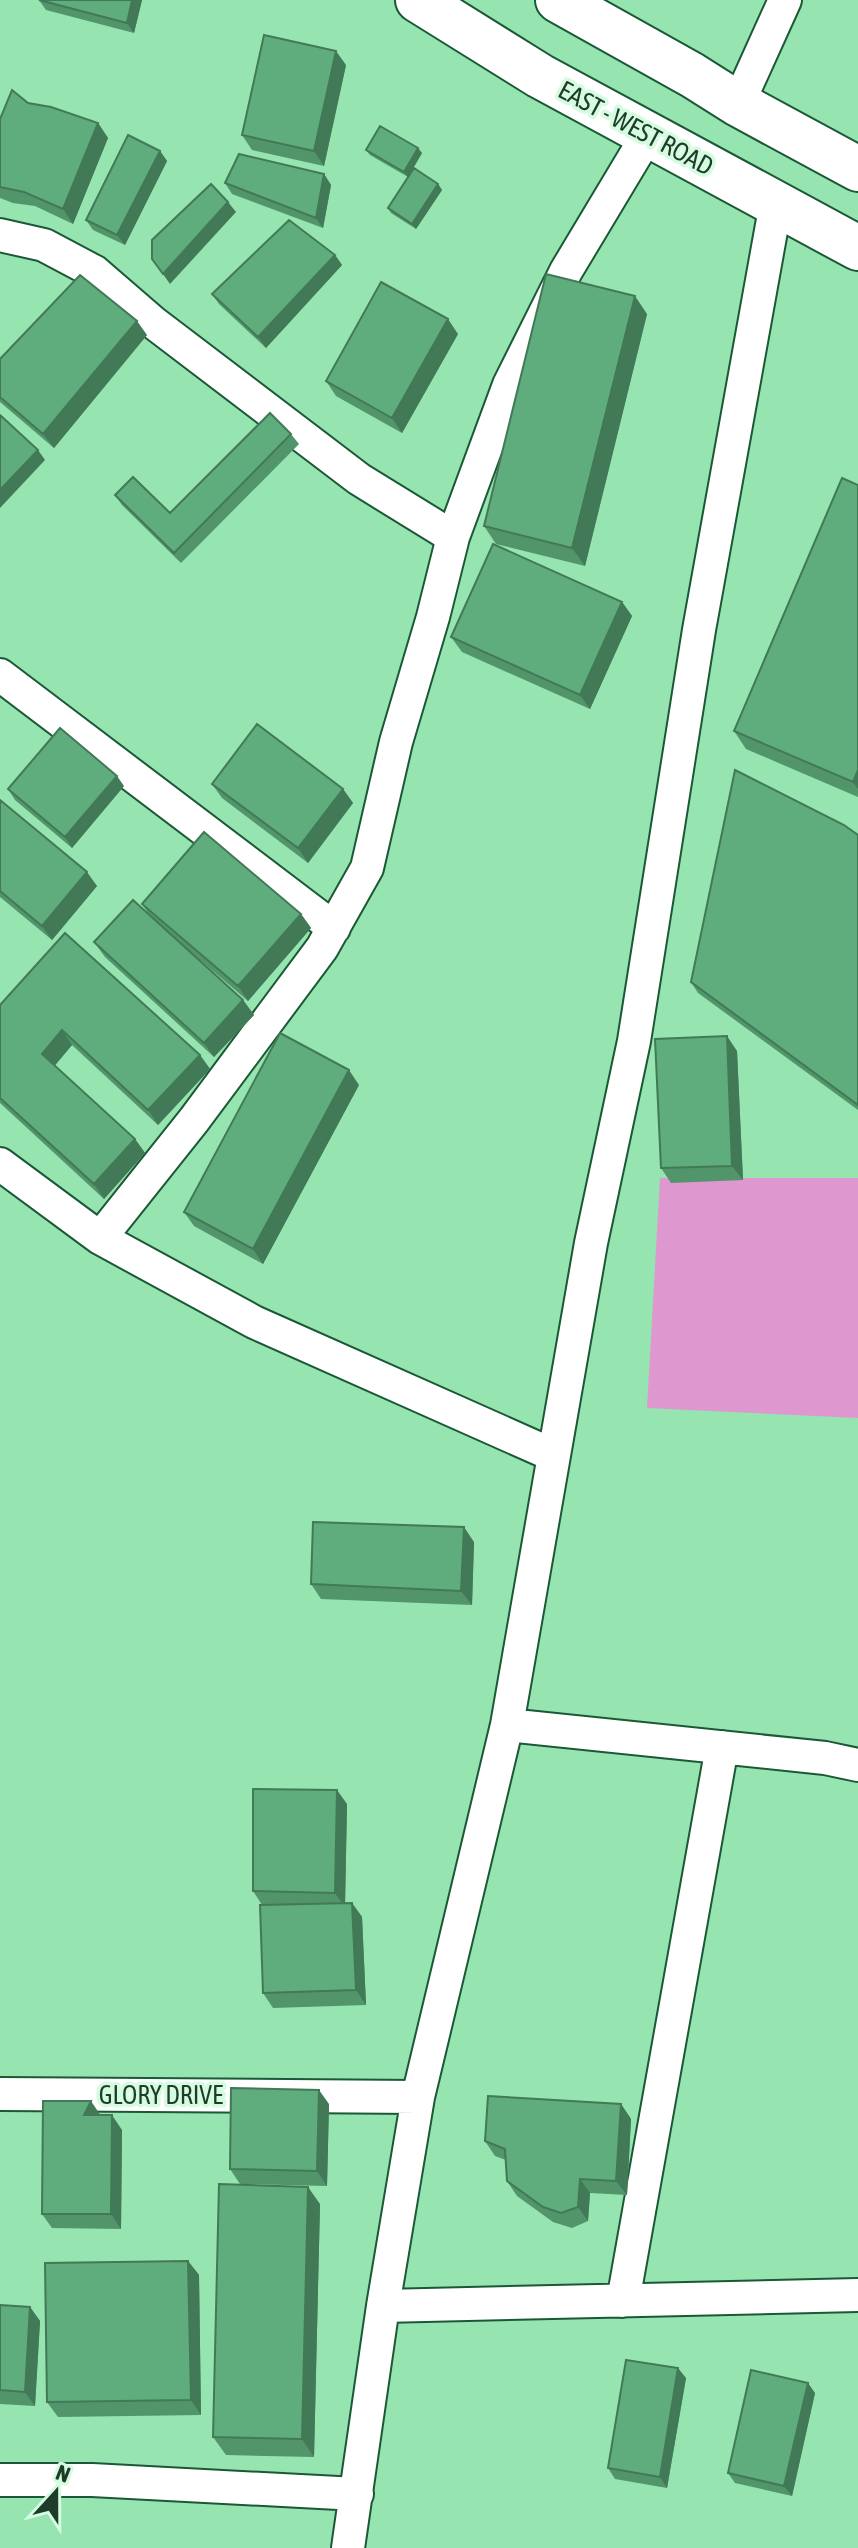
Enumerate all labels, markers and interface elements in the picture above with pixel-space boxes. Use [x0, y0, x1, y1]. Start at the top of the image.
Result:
street label: EAST - WEST ROAD [554, 75, 718, 181]
street label: GLORY DRIVE [99, 2080, 223, 2110]
north arrow [16, 2452, 96, 2532]
text: N [52, 2459, 74, 2488]

